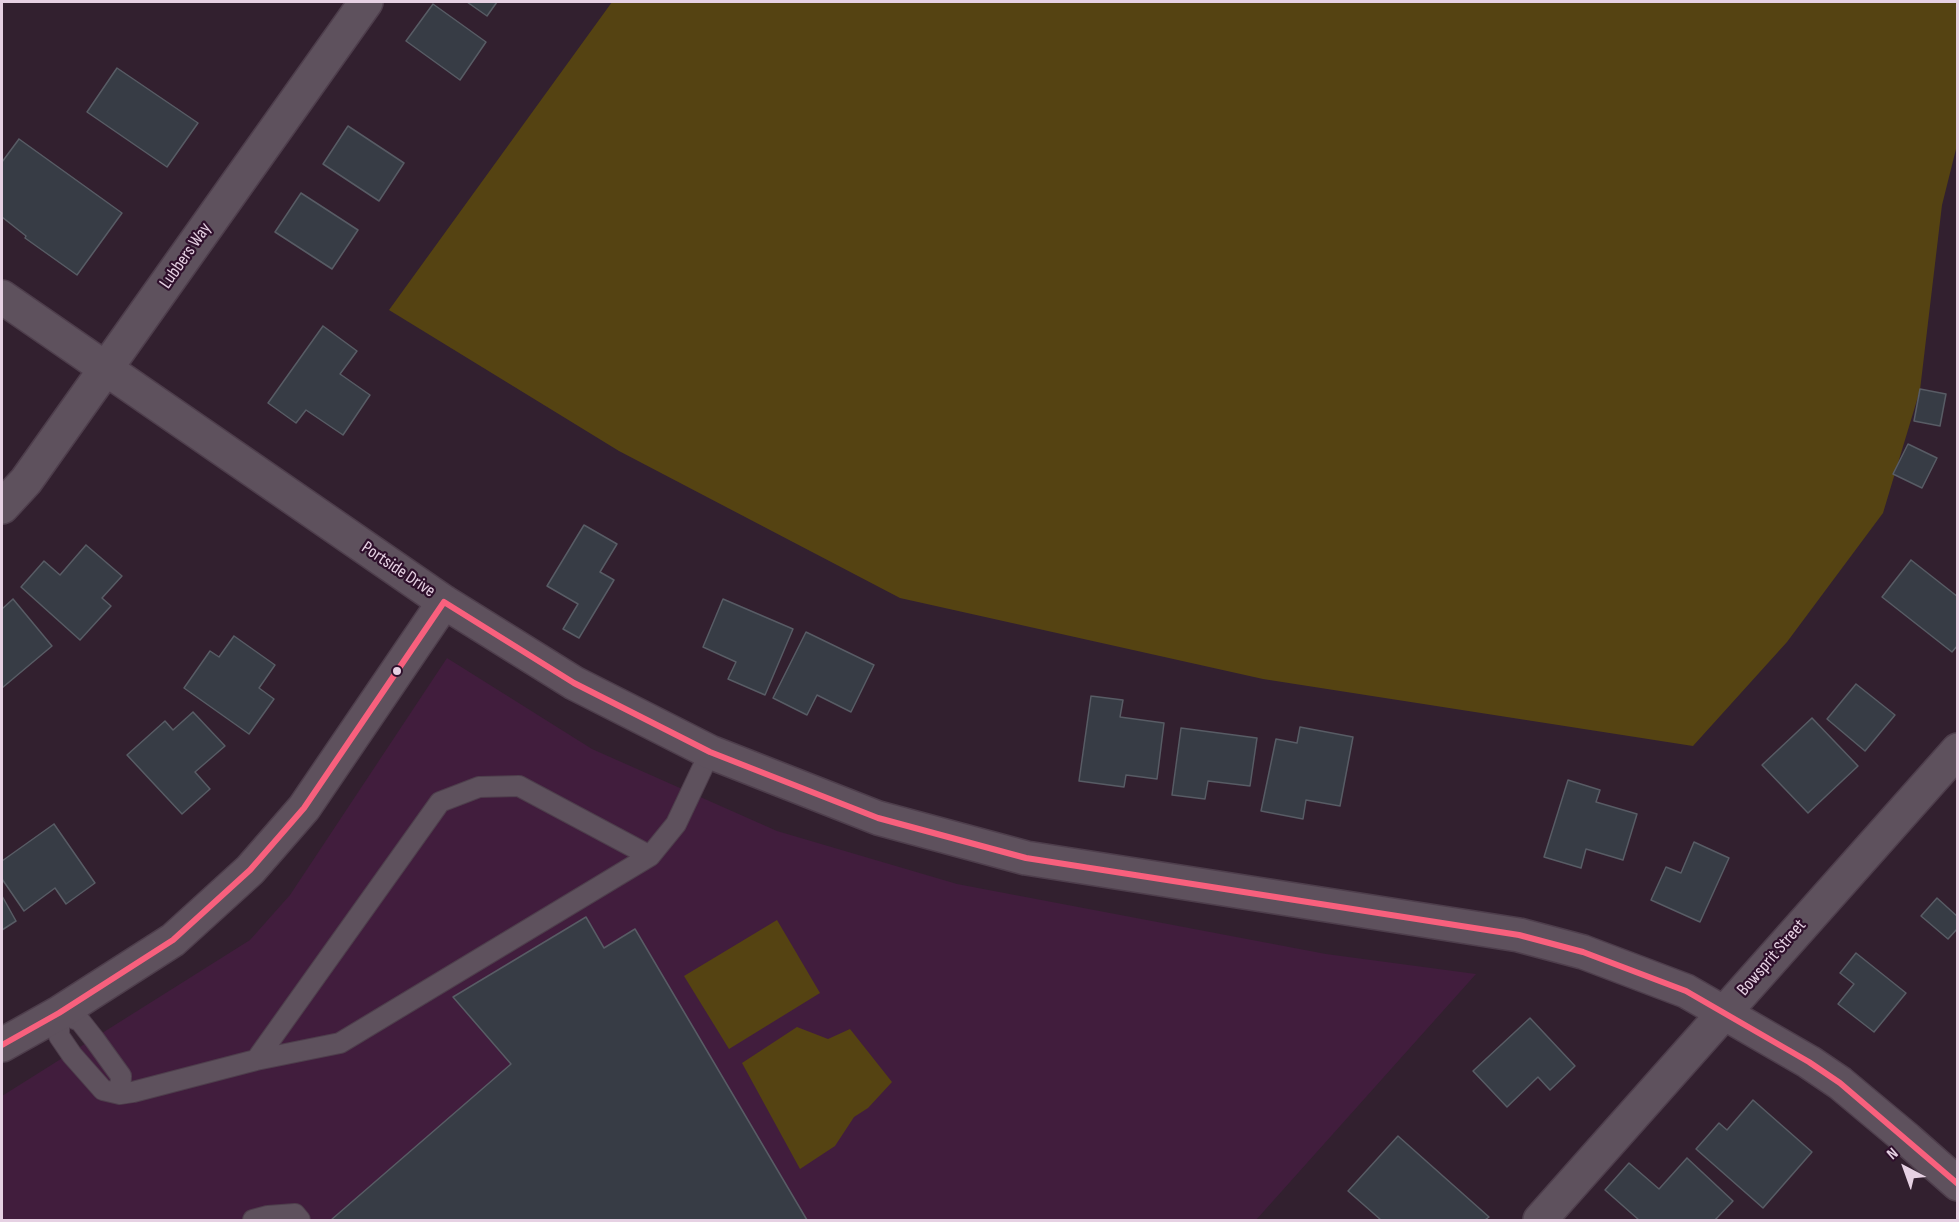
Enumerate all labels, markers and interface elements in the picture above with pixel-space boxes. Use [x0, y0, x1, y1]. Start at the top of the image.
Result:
street label: Lubbers Way [155, 219, 217, 293]
street label: Portside Drive [357, 537, 439, 603]
unlabelled marker [391, 665, 403, 677]
street label: Bowsprit Street [1733, 915, 1811, 1001]
north arrow [1875, 1138, 1935, 1198]
text: N [1883, 1144, 1902, 1164]

